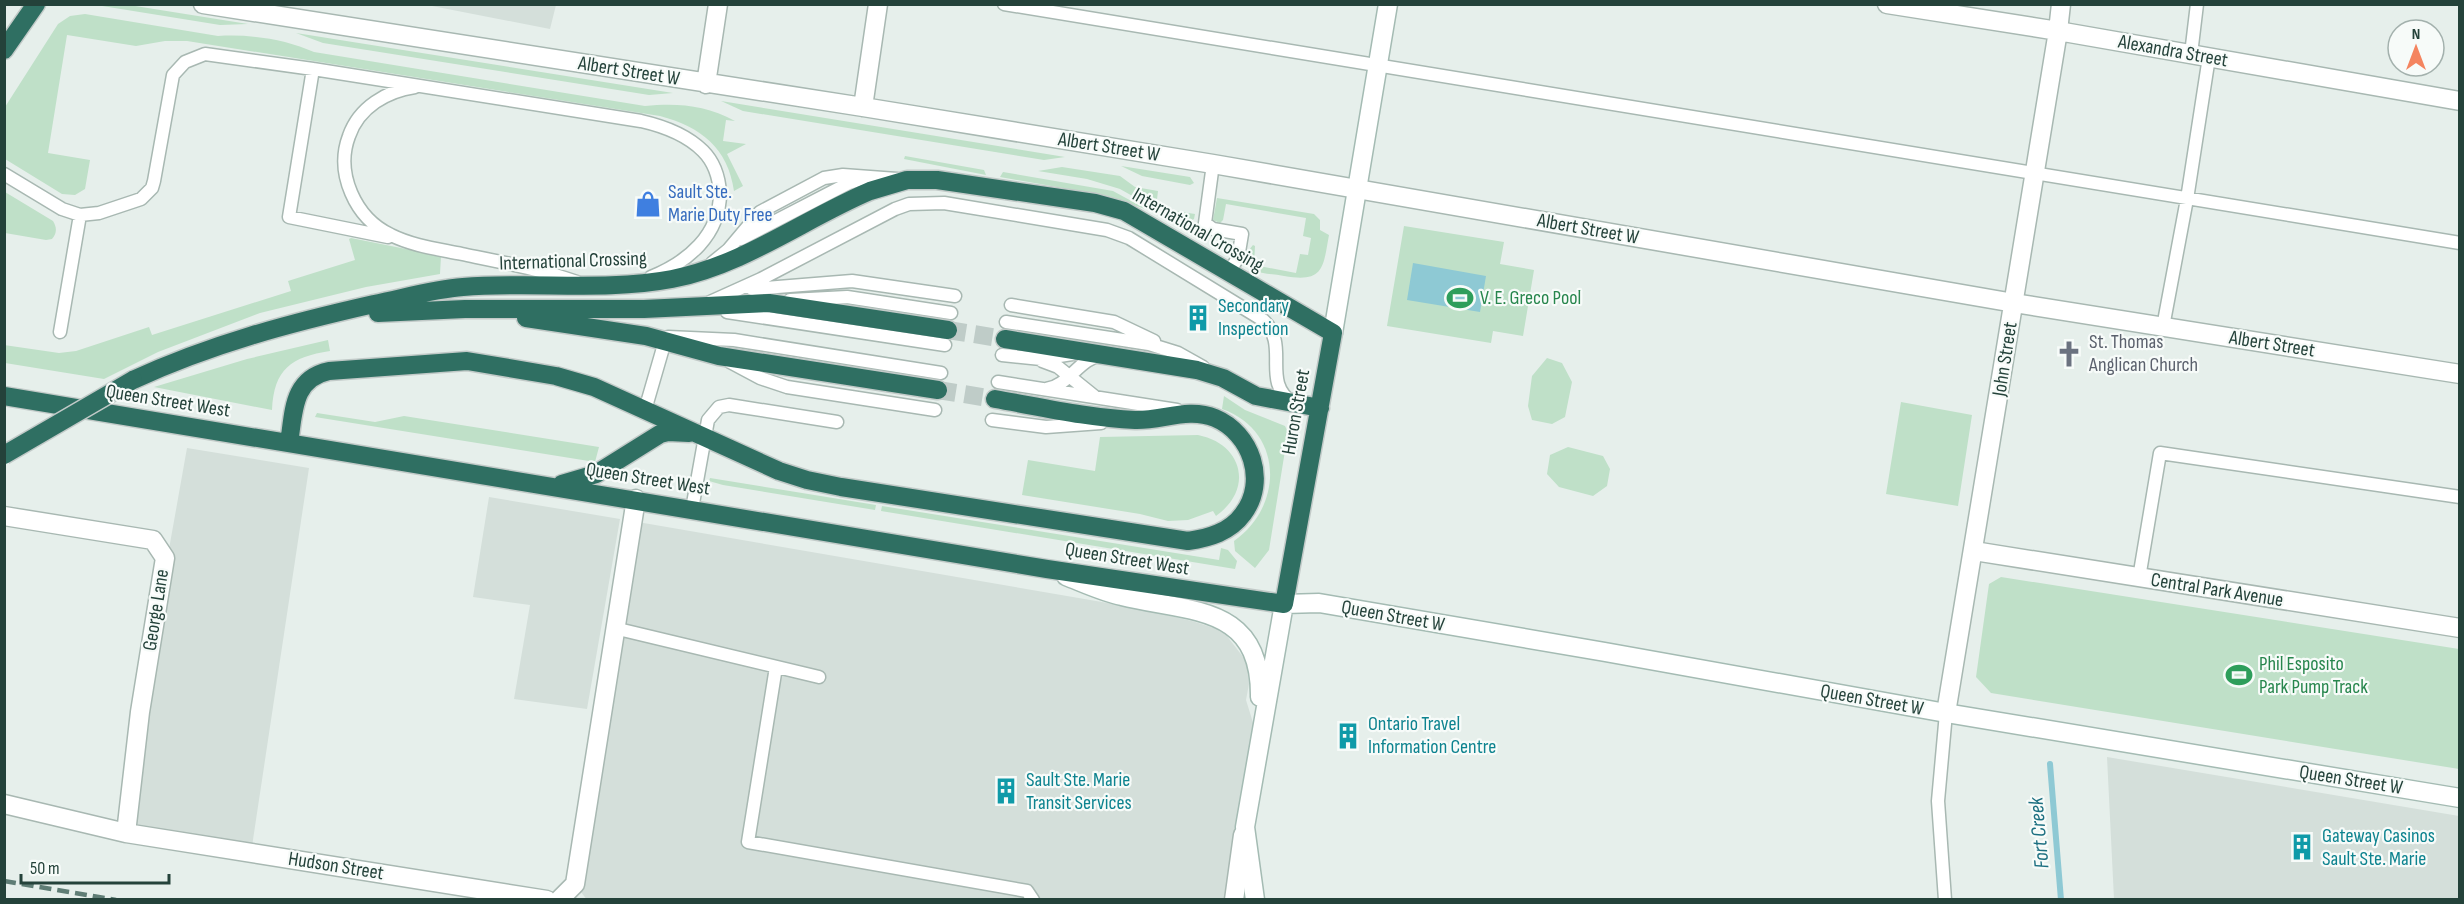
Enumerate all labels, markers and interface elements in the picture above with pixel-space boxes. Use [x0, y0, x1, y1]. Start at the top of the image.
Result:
north arrow [2386, 18, 2446, 78]
text: N [2412, 25, 2420, 44]
street label: Alexandra Street [2115, 29, 2230, 72]
street label: Albert Street W [575, 51, 682, 91]
street label: Albert Street W [1055, 127, 1162, 167]
place label: Sault Ste. Marie Duty Free [668, 180, 773, 227]
street label: International Crossing [1128, 183, 1268, 277]
shop icon: Sault Ste. Marie Duty Free [633, 189, 663, 219]
street label: Albert Street W [1534, 208, 1641, 250]
street label: International Crossing [499, 246, 647, 276]
sports icon: V. E. Greco Pool [1445, 283, 1475, 313]
place label: V. E. Greco Pool [1480, 286, 1581, 310]
place label: Secondary Inspection [1218, 294, 1289, 341]
building icon: Secondary Inspection [1183, 303, 1213, 333]
street label: John Street [1987, 320, 2023, 399]
street label: Albert Street [2226, 325, 2317, 363]
place label: St. Thomas Anglican Church [2088, 330, 2198, 377]
church icon: St. Thomas Anglican Church [2054, 339, 2084, 369]
street label: Huron Street [1277, 367, 1315, 457]
street label: Queen Street West [104, 379, 232, 423]
street label: Queen Street West [584, 457, 712, 501]
street label: Queen Street West [1063, 537, 1191, 581]
street label: George Lane [138, 567, 174, 653]
street label: Central Park Avenue [2149, 568, 2285, 612]
street label: Queen Street W [1339, 595, 1447, 637]
place label: Phil Esposito Park Pump Track [2259, 652, 2368, 699]
sports icon: Phil Esposito Park Pump Track [2224, 660, 2254, 690]
street label: Queen Street W [1818, 679, 1926, 721]
place label: Ontario Travel Information Centre [1368, 712, 1496, 759]
building icon: Ontario Travel Information Centre [1333, 721, 1363, 751]
street label: Queen Street W [2298, 760, 2404, 800]
place label: Sault Ste. Marie Transit Services [1026, 768, 1132, 815]
building icon: Sault Ste. Marie Transit Services [991, 776, 1021, 806]
water label: Fort Creek [2023, 795, 2055, 870]
place label: Gateway Casinos Sault Ste. Marie [2322, 824, 2435, 871]
building icon: Gateway Casinos Sault Ste. Marie [2287, 832, 2317, 862]
scale bar [21, 847, 170, 885]
street label: Hudson Street [287, 847, 385, 885]
text: 50 m [30, 858, 60, 879]

